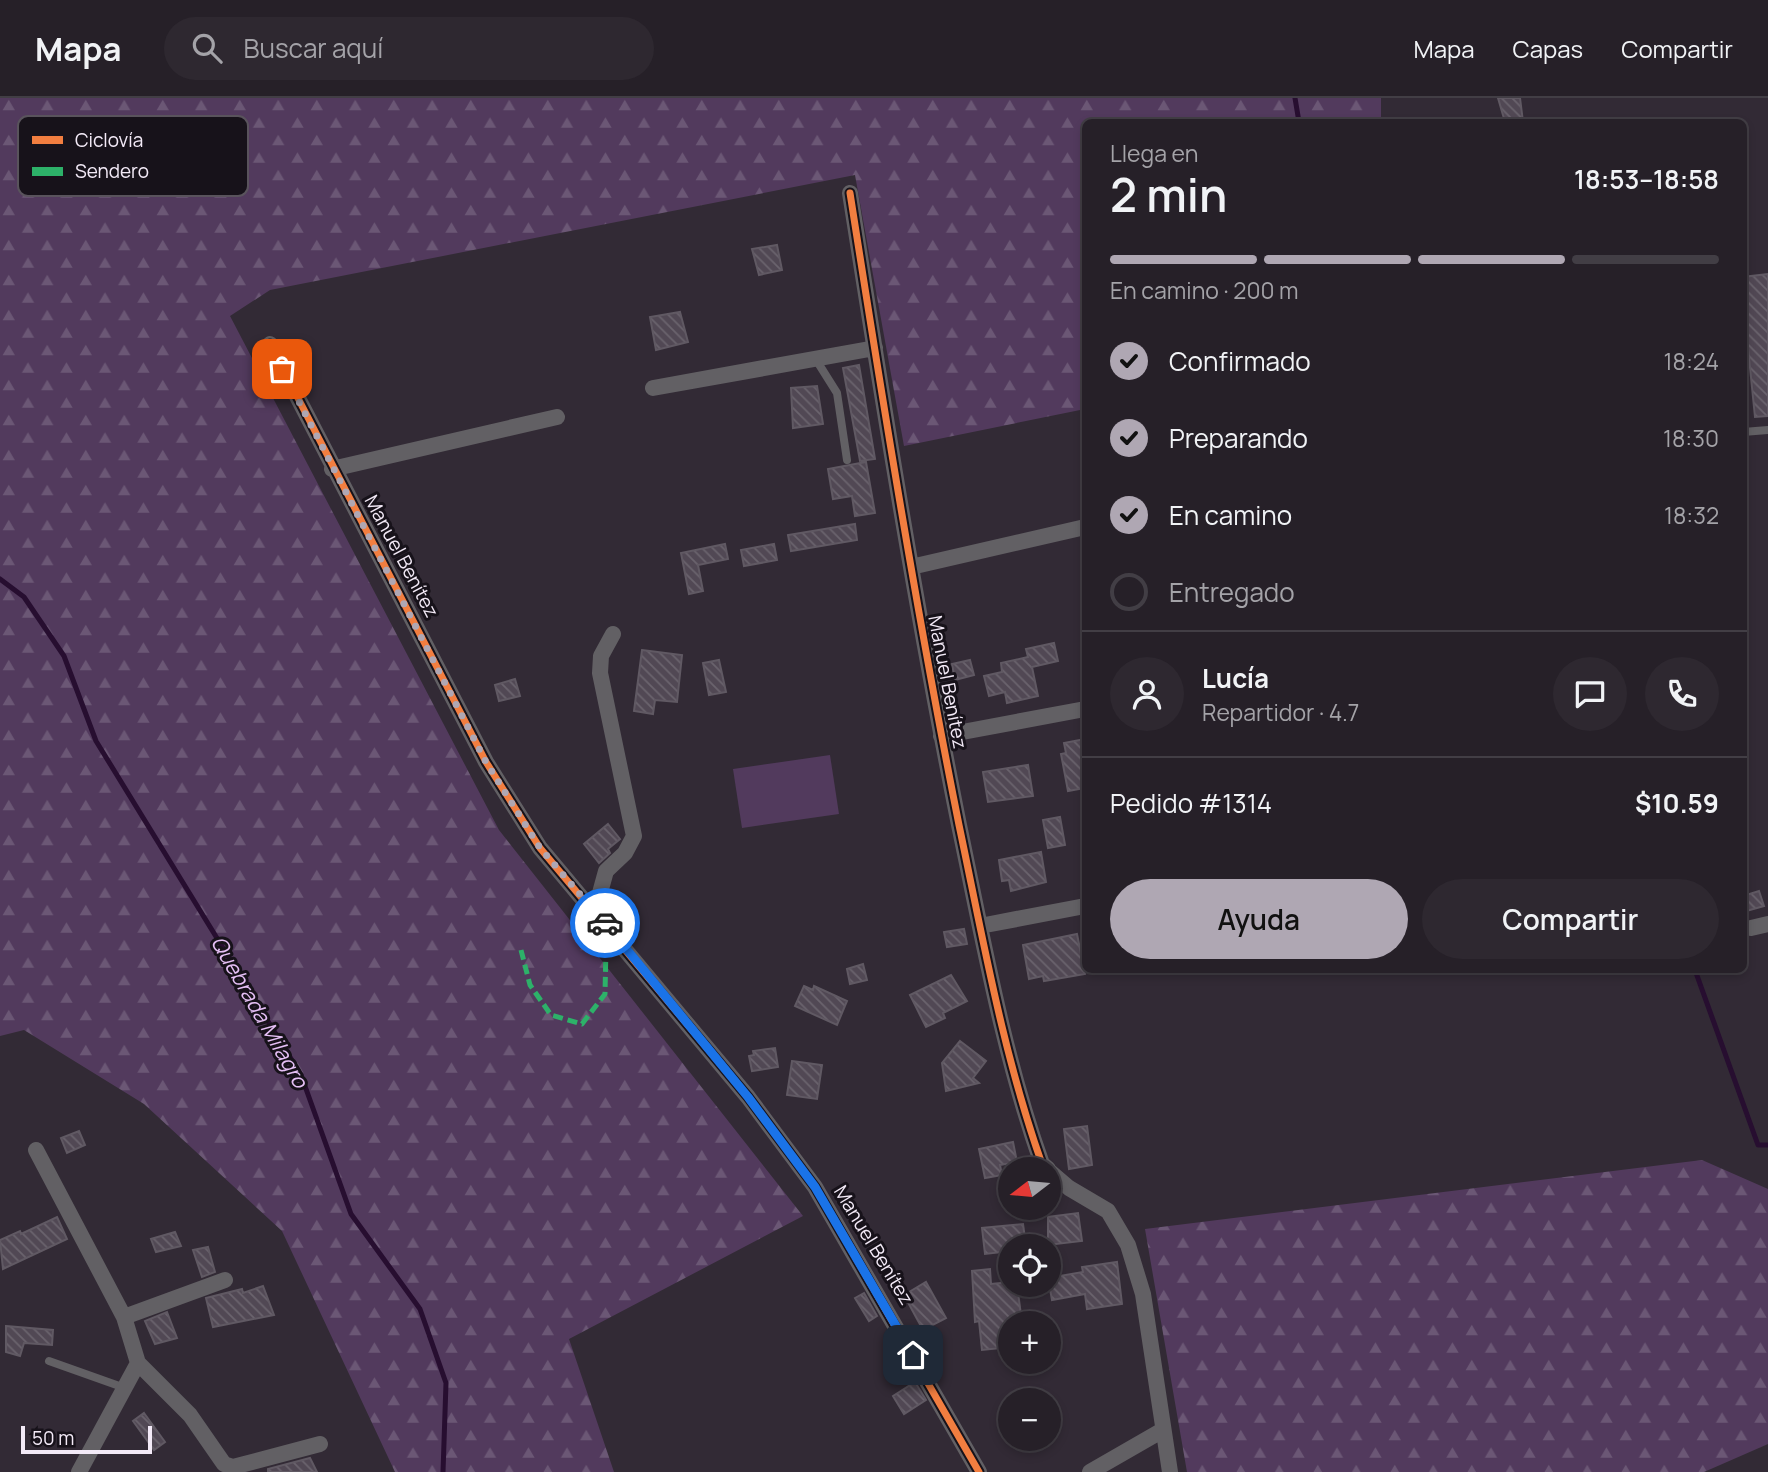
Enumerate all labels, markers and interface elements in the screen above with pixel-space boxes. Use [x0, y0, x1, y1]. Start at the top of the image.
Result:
search box [164, 17, 654, 80]
text: Mapa [35, 26, 122, 71]
icon: search [188, 29, 226, 67]
text: Buscar aquí [244, 30, 383, 66]
text: Mapa [1414, 32, 1475, 65]
text: Capas [1513, 32, 1583, 65]
text: Compartir [1621, 32, 1733, 65]
legend [18, 116, 248, 196]
text: Ciclovía [75, 127, 143, 153]
text: Llega en [1110, 137, 1198, 169]
text: Sendero [75, 158, 149, 184]
text: 18:53–18:58 [1574, 161, 1719, 197]
text: 2 min [1110, 163, 1227, 226]
text: En camino · 200 m [1110, 274, 1299, 306]
pin [252, 339, 312, 399]
icon: check [1110, 342, 1148, 380]
text: Confirmado [1169, 343, 1311, 379]
text: 18:24 [1664, 345, 1719, 377]
icon: bag [263, 350, 301, 388]
icon: check [1110, 419, 1148, 457]
text: Preparando [1169, 420, 1308, 456]
text: 18:30 [1663, 422, 1719, 454]
street label: Manuel Benítez [359, 490, 445, 622]
icon: check [1110, 496, 1148, 534]
text: En camino [1169, 497, 1292, 533]
text: 18:32 [1664, 499, 1719, 531]
text: Entregado [1169, 574, 1295, 610]
street label: Manuel Benítez [922, 613, 974, 751]
button: person [1110, 657, 1184, 731]
button: chat [1553, 657, 1627, 731]
button: phone [1645, 657, 1719, 731]
text: Lucía [1202, 660, 1269, 696]
text: Repartidor · 4.7 [1202, 696, 1359, 728]
text: Pedido #1314 [1110, 785, 1272, 821]
text: $10.59 [1635, 785, 1719, 821]
button: Ayuda [1110, 879, 1408, 959]
button: Compartir [1422, 879, 1719, 959]
courier [570, 888, 640, 958]
icon: car [586, 904, 624, 942]
water label: Quebrada Milagro [205, 931, 315, 1094]
north arrow [998, 1157, 1060, 1220]
map controls [998, 1157, 1061, 1451]
street label: Manuel Benítez [828, 1180, 920, 1310]
button: locate [998, 1234, 1061, 1297]
button: + [998, 1311, 1061, 1374]
pin [883, 1325, 943, 1385]
icon: home [894, 1336, 932, 1374]
button: − [998, 1388, 1061, 1451]
scale bar [21, 1423, 152, 1455]
text: 50 m [32, 1425, 74, 1451]

